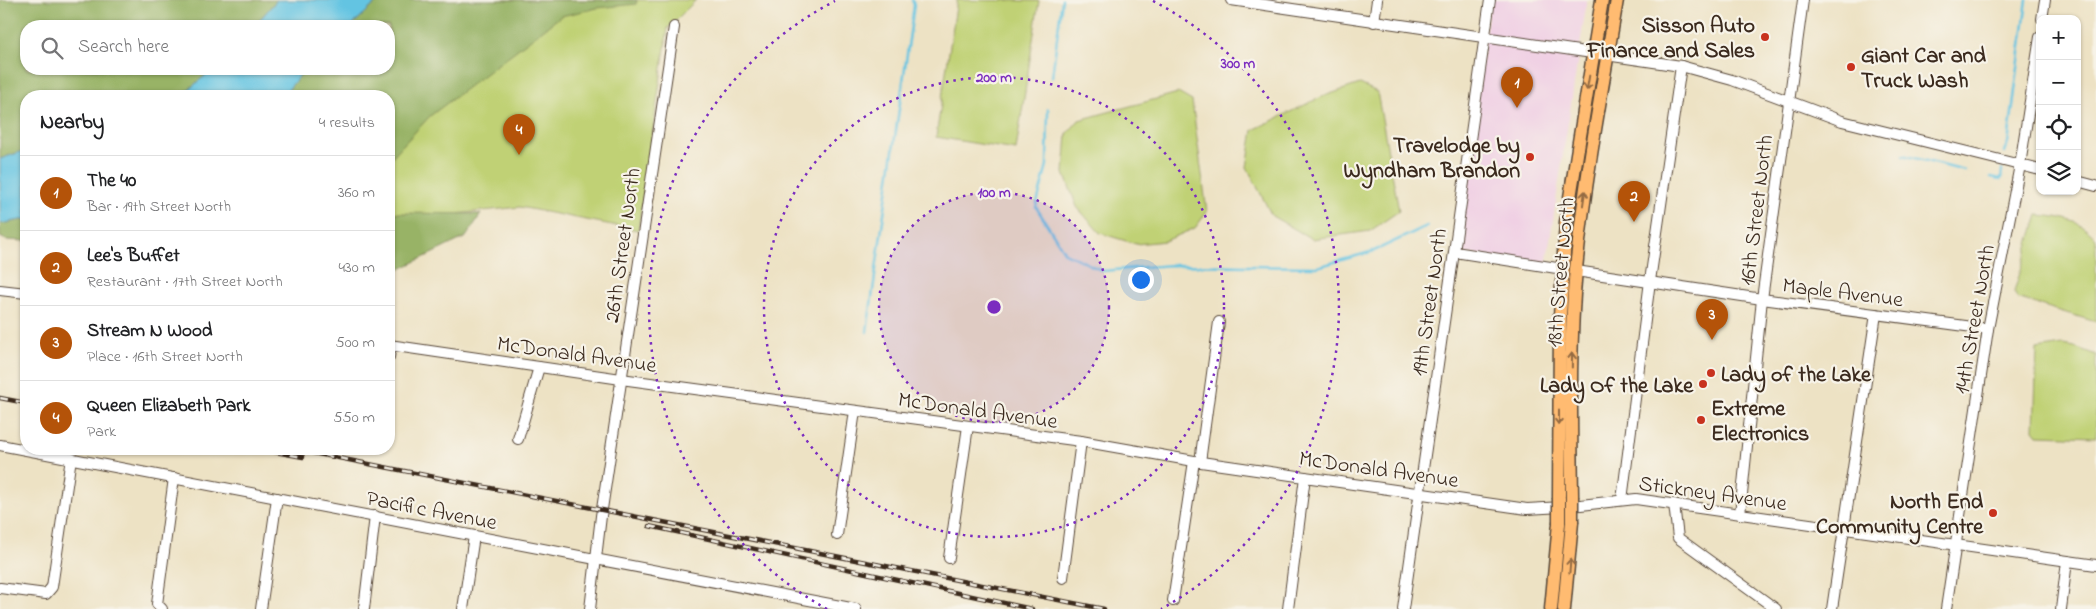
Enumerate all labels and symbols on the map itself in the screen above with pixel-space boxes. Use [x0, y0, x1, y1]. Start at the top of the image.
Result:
place label: Sisson Auto Finance and Sales [1586, 11, 1755, 68]
marker: Sisson Auto Finance and Sales [1759, 31, 1771, 43]
place label: Giant Car and Truck Wash [1861, 41, 1986, 98]
text: 300 m [1220, 53, 1256, 75]
marker: Giant Car and Truck Wash [1845, 61, 1857, 73]
text: 200 m [975, 67, 1012, 89]
pin: 1 [1501, 67, 1533, 108]
one-way arrow [1583, 74, 1593, 90]
pin: 4 [503, 114, 535, 155]
place label: Travelodge by Wyndham Brandon [1344, 131, 1520, 189]
street label: 16th Street North [1733, 133, 1783, 288]
marker: Travelodge by Wyndham Brandon [1524, 151, 1536, 163]
street label: 26th Street North [597, 166, 651, 325]
pin: 2 [1618, 181, 1650, 222]
text: 100 m [977, 182, 1011, 204]
one-way arrow [1580, 190, 1590, 206]
street label: 18th Street North [1539, 196, 1584, 349]
street label: 19th Street North [1405, 226, 1457, 378]
street label: 14th Street North [1947, 242, 2005, 397]
your location [1128, 267, 1154, 293]
street label: Maple Avenue [1780, 271, 1905, 317]
centre of rings [985, 298, 1003, 316]
pin: 3 [1696, 299, 1728, 340]
street label: McDonald Avenue [495, 329, 659, 383]
one-way arrow [1567, 352, 1577, 368]
place label: Lady of the Lake [1721, 360, 1872, 393]
marker: Lady of the Lake [1705, 367, 1717, 379]
place label: Lady Of the Lake [1540, 371, 1694, 404]
marker: Lady Of the Lake [1697, 378, 1709, 390]
street label: McDonald Avenue [896, 385, 1060, 439]
place label: Extreme Electronics [1711, 394, 1809, 451]
one-way arrow [1554, 410, 1564, 426]
marker: Extreme Electronics [1695, 414, 1707, 426]
street label: McDonald Avenue [1297, 444, 1461, 498]
street label: Stickney Avenue [1636, 469, 1789, 522]
street label: Pacific Avenue [363, 484, 500, 540]
place label: North End Community Centre [1816, 487, 1984, 545]
marker: North End Community Centre [1987, 507, 1999, 519]
one-way arrow [1565, 558, 1574, 574]

